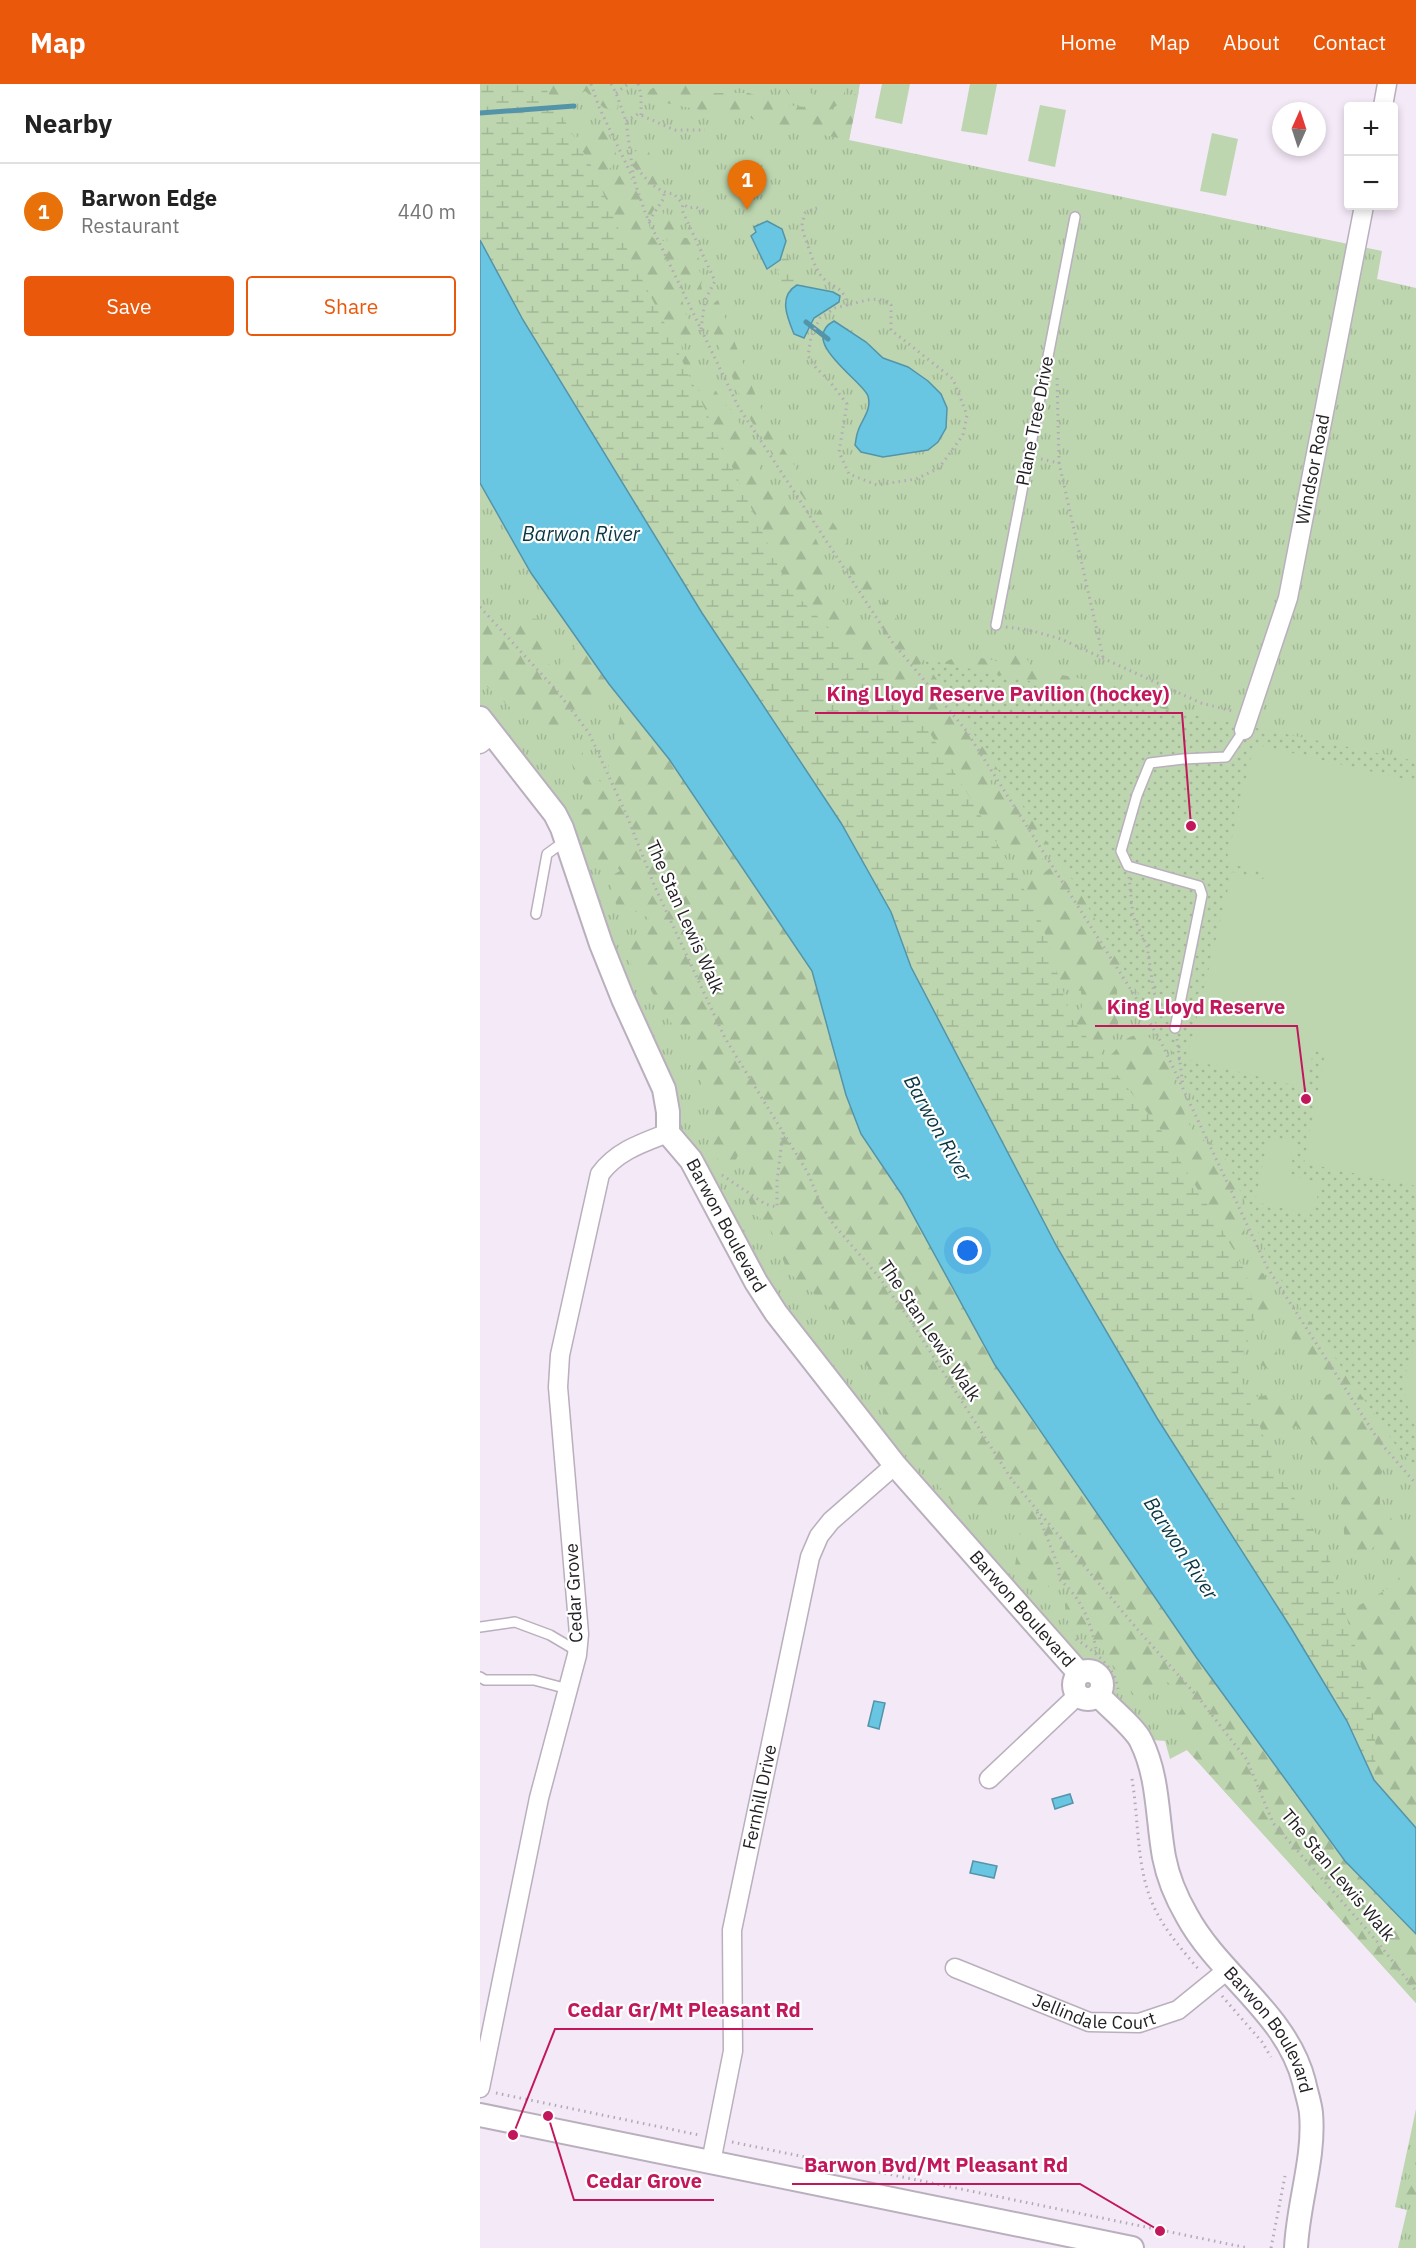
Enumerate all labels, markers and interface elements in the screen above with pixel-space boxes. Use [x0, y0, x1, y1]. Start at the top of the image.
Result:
text: Map [30, 24, 86, 61]
text: Home [1060, 28, 1117, 56]
text: Map [1150, 28, 1190, 56]
text: About [1223, 28, 1280, 56]
text: Contact [1313, 28, 1386, 56]
north arrow [1272, 102, 1326, 156]
map controls [1344, 102, 1398, 210]
button: + [1344, 102, 1398, 156]
text: Nearby [24, 106, 112, 140]
button: − [1344, 156, 1398, 210]
pin: 1 [728, 160, 766, 210]
text: Barwon Edge [81, 183, 217, 212]
text: 1 [38, 198, 50, 225]
text: 440 m [398, 198, 456, 225]
text: Restaurant [81, 212, 179, 239]
button: Save [24, 276, 234, 336]
button: Share [246, 276, 456, 336]
street label: Plane Tree Drive [1011, 354, 1058, 488]
street label: Windsor Road [1290, 412, 1334, 527]
water label: Barwon River [522, 520, 641, 547]
callout: King Lloyd Reserve Pavilion (hockey) [815, 675, 1182, 713]
text: King Lloyd Reserve Pavilion (hockey) [827, 680, 1170, 707]
street label: The Stan Lewis Walk [641, 837, 730, 997]
callout: King Lloyd Reserve [1095, 988, 1297, 1026]
text: King Lloyd Reserve [1107, 993, 1285, 1020]
water label: Barwon River [898, 1070, 979, 1186]
street label: Barwon Boulevard [681, 1154, 772, 1297]
your location [953, 1236, 982, 1265]
street label: The Stan Lewis Walk [875, 1256, 986, 1406]
water label: Barwon River [1138, 1491, 1225, 1605]
street label: Cedar Grove [559, 1543, 588, 1643]
street label: Barwon Boulevard [965, 1545, 1080, 1672]
street label: Fernhill Drive [737, 1742, 782, 1852]
street label: The Stan Lewis Walk [1276, 1804, 1401, 1946]
street label: Barwon Boulevard [1219, 1961, 1318, 2095]
street label: Jellindale Court [1029, 1988, 1159, 2034]
callout: Cedar Gr/Mt Pleasant Rd [555, 1991, 813, 2029]
text: Cedar Gr/Mt Pleasant Rd [567, 1996, 801, 2023]
callout: Barwon Bvd/Mt Pleasant Rd [792, 2146, 1080, 2184]
text: Barwon Bvd/Mt Pleasant Rd [804, 2151, 1068, 2178]
callout: Cedar Grove [574, 2162, 714, 2200]
text: Cedar Grove [586, 2167, 702, 2194]

